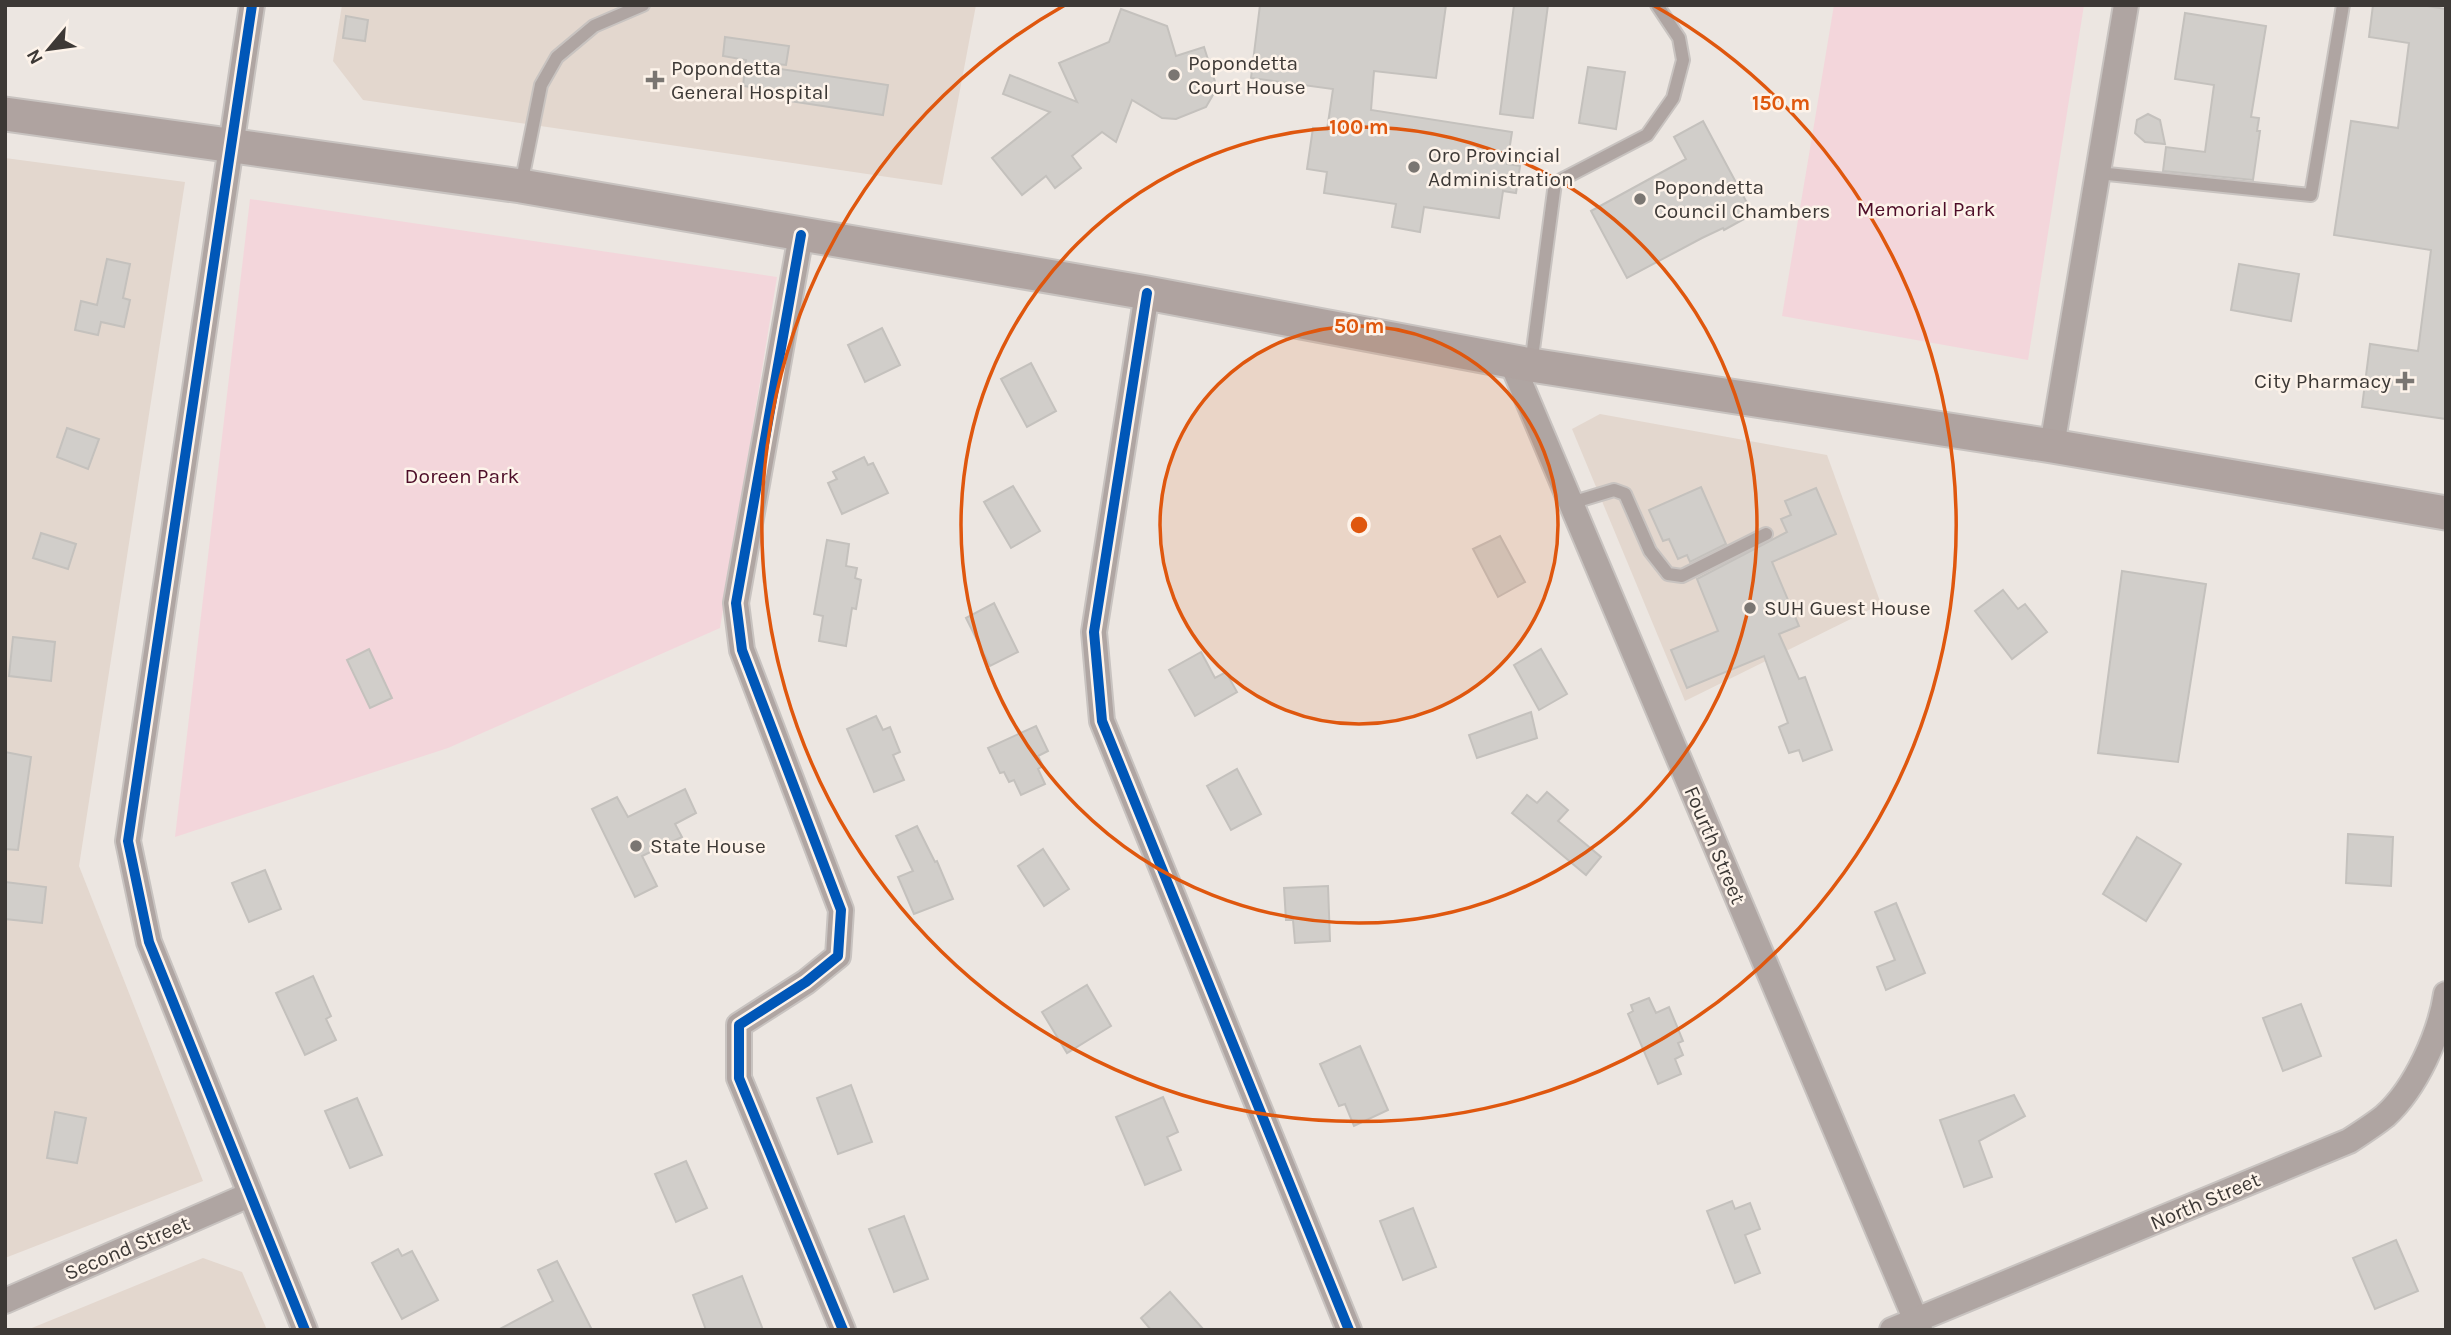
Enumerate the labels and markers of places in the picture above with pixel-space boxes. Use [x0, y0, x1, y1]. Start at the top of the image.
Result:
place label: Popondetta Court House [1188, 51, 1306, 99]
place label: Popondetta General Hospital [671, 56, 829, 104]
marker: Popondetta Court House [1166, 67, 1182, 83]
marker: Popondetta General Hospital [645, 70, 665, 90]
place label: Oro Provincial Administration [1428, 143, 1574, 191]
marker: Oro Provincial Administration [1406, 159, 1422, 175]
place label: Popondetta Council Chambers [1654, 175, 1830, 223]
marker: Popondetta Council Chambers [1632, 191, 1648, 207]
place label: City Pharmacy [2254, 369, 2391, 393]
marker: City Pharmacy [2397, 373, 2413, 389]
centre of rings [1347, 513, 1371, 537]
place label: SUH Guest House [1764, 596, 1930, 620]
marker: SUH Guest House [1742, 600, 1758, 616]
place label: State House [650, 834, 766, 858]
marker: State House [628, 838, 644, 854]

